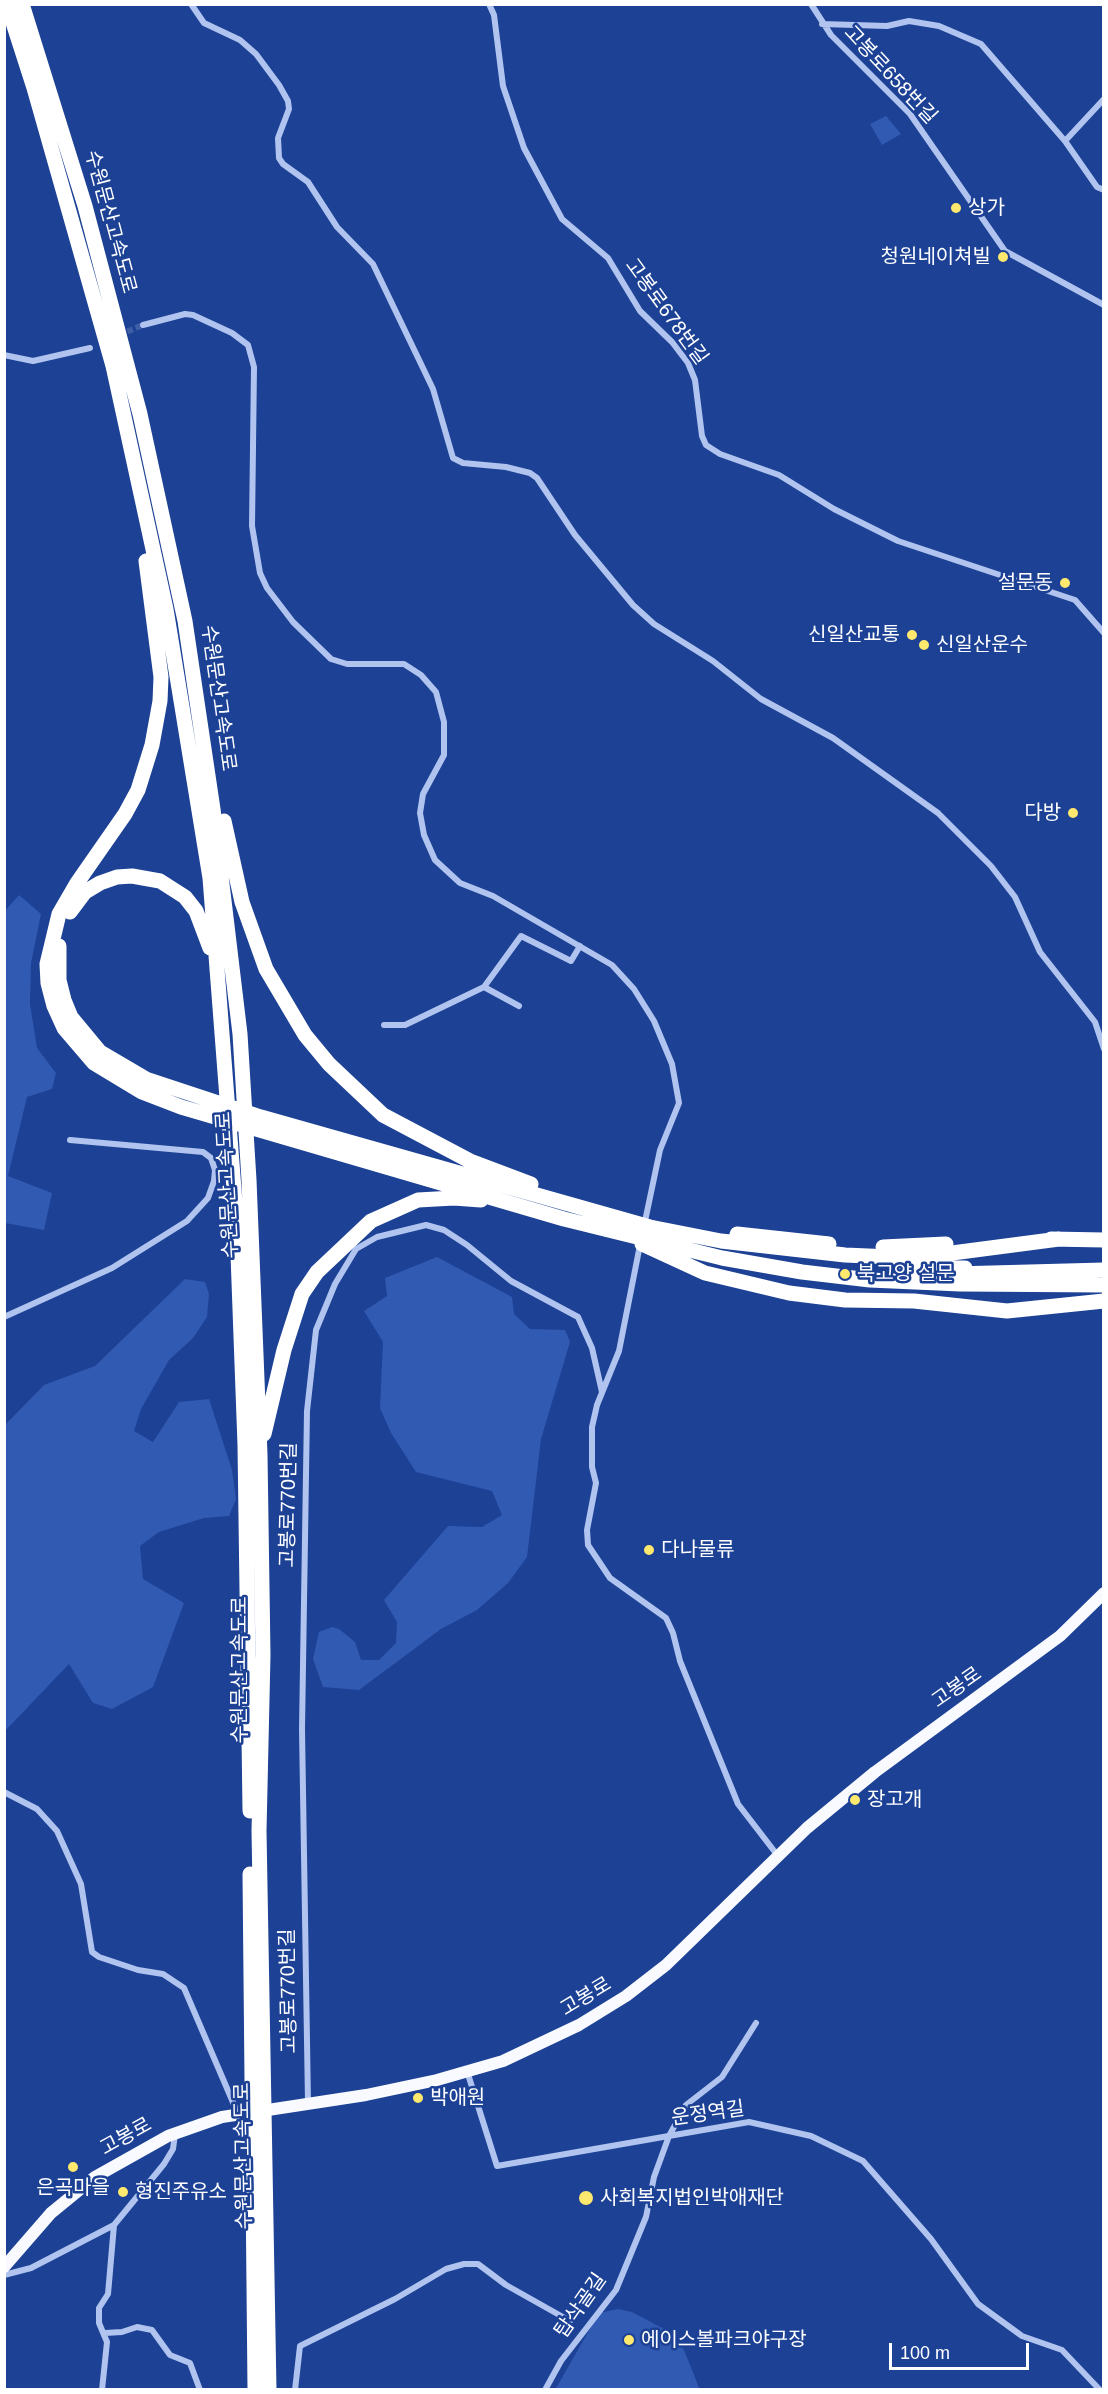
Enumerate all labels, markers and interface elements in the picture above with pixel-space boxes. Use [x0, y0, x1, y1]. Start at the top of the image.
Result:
street label: 고봉로658번길 [838, 21, 942, 129]
street label: 수원문산고속도로 [79, 148, 141, 296]
place label: 상가 [968, 196, 1005, 220]
marker: 상가 [949, 201, 963, 215]
place label: 청원네이쳐빌 [881, 245, 991, 269]
marker: 청원네이쳐빌 [996, 250, 1010, 264]
street label: 고봉로678번길 [619, 254, 713, 370]
place label: 설문동 [998, 571, 1053, 595]
marker: 설문동 [1058, 576, 1072, 590]
street label: 수원문산고속도로 [196, 623, 240, 773]
place label: 신일산교통 [808, 623, 900, 647]
marker: 신일산교통 [905, 628, 919, 642]
place label: 신일산운수 [936, 633, 1028, 657]
marker: 신일산운수 [917, 638, 931, 652]
place label: 다방 [1024, 801, 1061, 825]
marker: 다방 [1066, 806, 1080, 820]
street label: 수원문산고속도로 [212, 1111, 244, 1259]
place label: 북고양 설문 [857, 1262, 955, 1286]
marker: 북고양 설문 [838, 1267, 852, 1281]
street label: 고봉로770번길 [276, 1442, 302, 1568]
place label: 다나물류 [661, 1538, 735, 1562]
marker: 다나물류 [642, 1543, 656, 1557]
street label: 수원문산고속도로 [228, 1596, 252, 1744]
street label: 고봉로 [928, 1662, 986, 1714]
place label: 장고개 [867, 1788, 922, 1812]
marker: 장고개 [848, 1793, 862, 1807]
street label: 고봉로770번길 [276, 1928, 302, 2054]
street label: 고봉로 [556, 1972, 616, 2022]
street label: 수원문산고속도로 [231, 2082, 257, 2230]
place label: 박애원 [430, 2086, 485, 2110]
marker: 박애원 [411, 2091, 425, 2105]
street label: 운정역길 [670, 2097, 746, 2131]
street label: 고봉로 [96, 2113, 156, 2161]
marker: 은곡마을 [66, 2160, 80, 2174]
place label: 은곡마을 [36, 2176, 110, 2200]
place label: 형진주유소 [135, 2180, 227, 2204]
marker: 형진주유소 [116, 2185, 130, 2199]
place label: 사회복지법인박애재단 [600, 2186, 784, 2210]
marker: 사회복지법인박애재단 [577, 2189, 595, 2207]
street label: 탑삭골길 [550, 2269, 612, 2343]
place label: 에이스볼파크야구장 [641, 2328, 807, 2352]
scale bar [892, 2331, 1032, 2369]
marker: 에이스볼파크야구장 [622, 2333, 636, 2347]
text: 100 m [900, 2343, 950, 2363]

